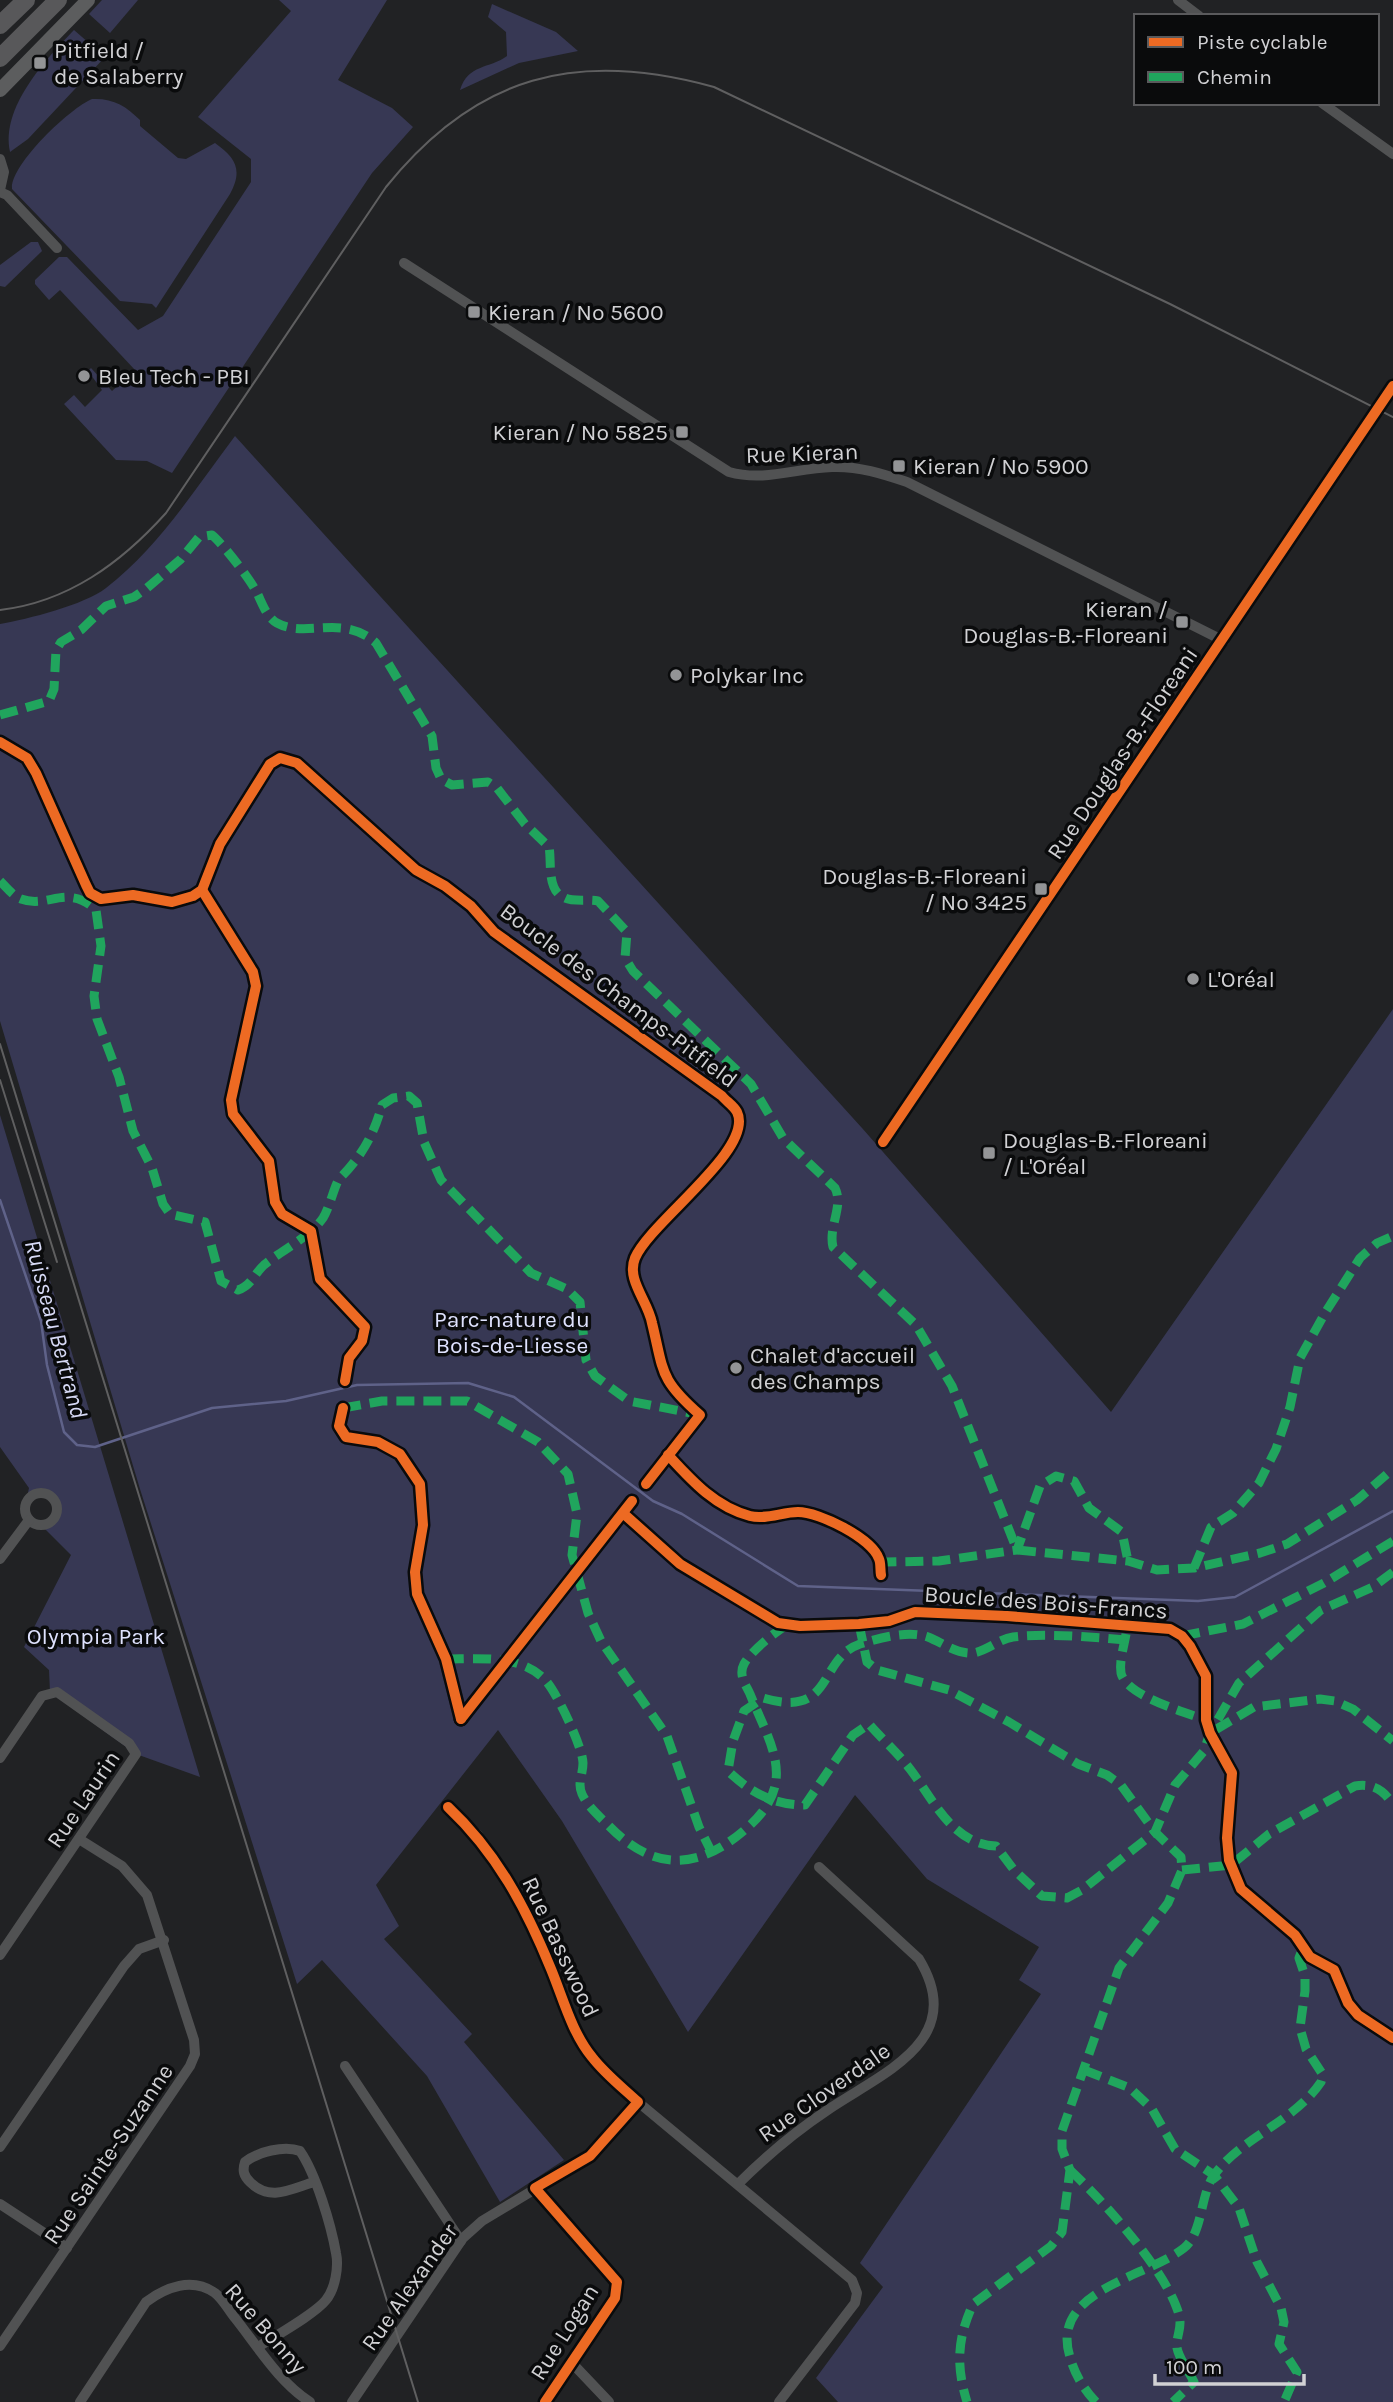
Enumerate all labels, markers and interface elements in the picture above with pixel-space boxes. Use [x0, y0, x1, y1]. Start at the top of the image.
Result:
legend [1134, 14, 1379, 105]
text: Piste cyclable [1197, 30, 1328, 54]
place label: Pitfield / de Salaberry [54, 37, 184, 90]
marker: Pitfield / de Salaberry [32, 55, 48, 71]
text: Chemin [1197, 65, 1272, 89]
place label: Kieran / No 5600 [488, 299, 664, 326]
marker: Kieran / No 5600 [466, 304, 482, 320]
place label: Bleu Tech - PBI [98, 363, 250, 390]
marker: Bleu Tech - PBI [76, 368, 92, 384]
place label: Kieran / No 5825 [492, 419, 668, 446]
marker: Kieran / No 5825 [674, 424, 690, 440]
street label: Rue Kieran [745, 438, 859, 469]
place label: Kieran / No 5900 [913, 453, 1089, 480]
marker: Kieran / No 5900 [891, 458, 907, 474]
place label: Kieran / Douglas-B.-Floreani [963, 596, 1168, 649]
marker: Kieran / Douglas-B.-Floreani [1174, 614, 1190, 630]
street label: Rue Douglas-B.-Floreani [1041, 642, 1204, 865]
place label: Polykar Inc [690, 662, 804, 689]
marker: Polykar Inc [668, 667, 684, 683]
place label: Douglas-B.-Floreani / No 3425 [822, 863, 1027, 916]
marker: Douglas-B.-Floreani / No 3425 [1033, 881, 1049, 897]
street label: Boucle des Champs-Pitfield [495, 897, 743, 1093]
place label: L'Oréal [1207, 966, 1275, 993]
marker: L'Oréal [1185, 971, 1201, 987]
place label: Douglas-B.-Floreani / L'Oréal [1003, 1127, 1208, 1180]
marker: Douglas-B.-Floreani / L'Oréal [981, 1145, 997, 1161]
water label: Ruisseau Bertrand [19, 1237, 93, 1422]
park label: Parc-nature du Bois-de-Liesse [434, 1306, 590, 1359]
place label: Chalet d'accueil des Champs [750, 1342, 915, 1395]
marker: Chalet d'accueil des Champs [728, 1360, 744, 1376]
street label: Boucle des Bois-Francs [923, 1581, 1169, 1624]
park label: Olympia Park [27, 1623, 165, 1650]
street label: Rue Laurin [41, 1745, 126, 1853]
street label: Rue Basswood [516, 1873, 605, 2022]
street label: Rue Cloverdale [753, 2037, 895, 2148]
street label: Rue Sainte-Suzanne [38, 2059, 179, 2250]
street label: Rue Alexander [356, 2218, 464, 2356]
street label: Rue Bonny [219, 2278, 312, 2379]
street label: Rue Logan [524, 2279, 605, 2385]
scale bar [1155, 2342, 1304, 2386]
text: 100 m [1166, 2355, 1223, 2379]

